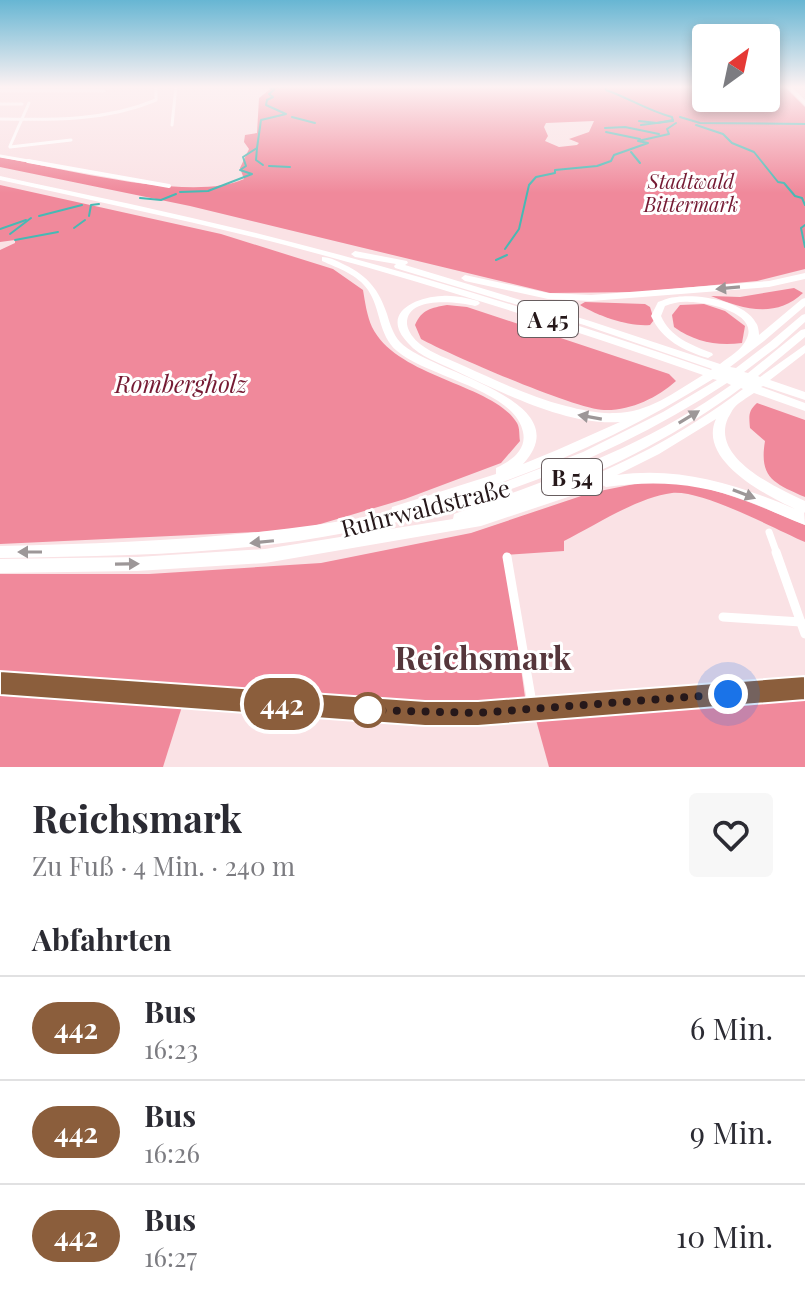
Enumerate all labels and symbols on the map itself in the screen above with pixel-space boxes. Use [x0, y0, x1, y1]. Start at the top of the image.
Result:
north arrow [692, 24, 780, 112]
park label: Stadtwald Bittermark [643, 167, 738, 217]
one-way arrow [715, 281, 740, 294]
road number: A 45 [518, 301, 578, 337]
park label: Rombergholz [114, 367, 248, 399]
one-way arrow [577, 410, 602, 422]
one-way arrow [678, 410, 700, 424]
road number: B 54 [542, 459, 602, 495]
street label: Ruhrwaldstraße [337, 471, 513, 543]
one-way arrow [732, 488, 756, 501]
one-way arrow [249, 535, 274, 548]
one-way arrow [17, 546, 42, 558]
one-way arrow [115, 558, 140, 571]
district label: Reichsmark [395, 635, 572, 678]
your location [708, 674, 748, 714]
line badge: 442 [236, 678, 328, 730]
unlabelled marker [351, 693, 385, 727]

